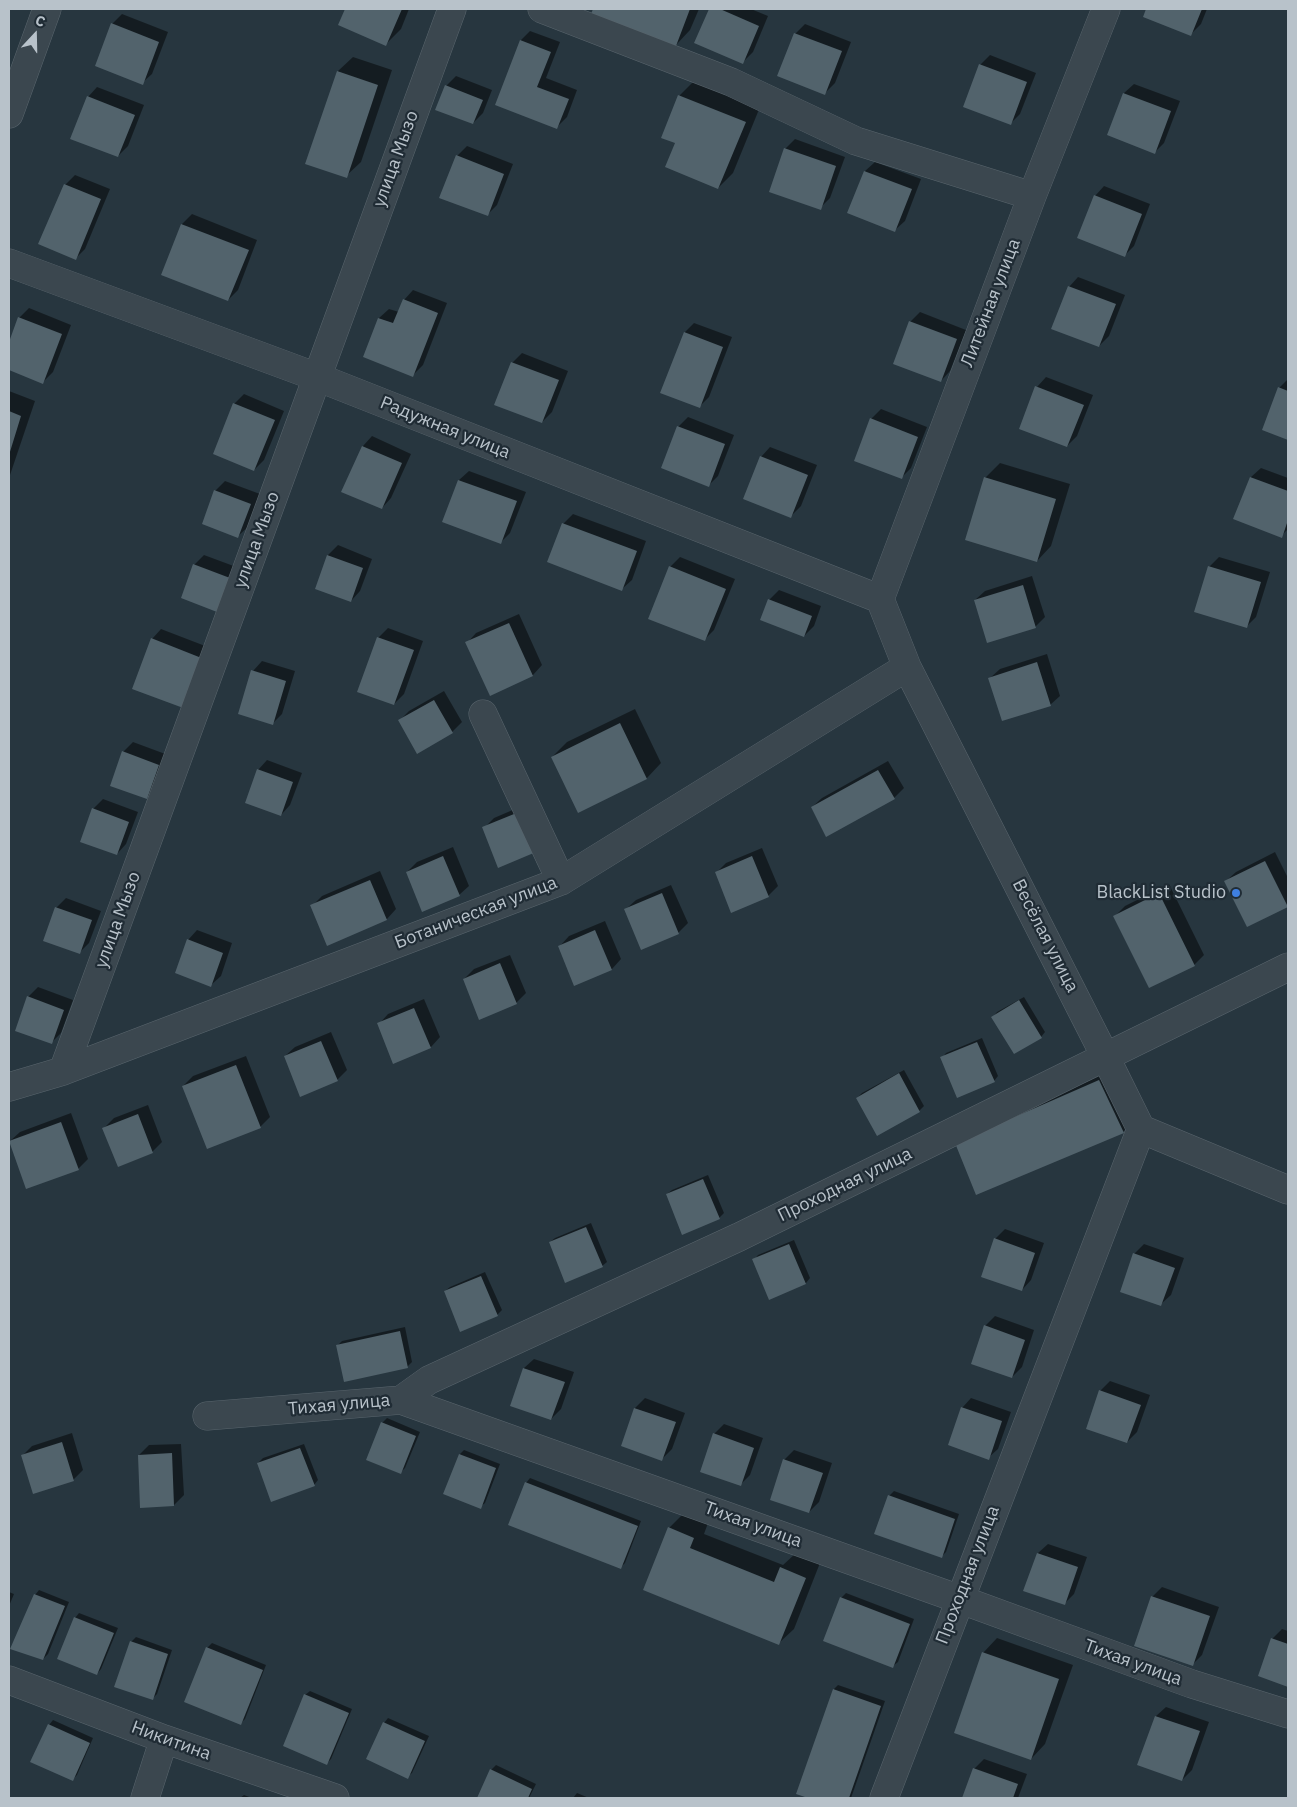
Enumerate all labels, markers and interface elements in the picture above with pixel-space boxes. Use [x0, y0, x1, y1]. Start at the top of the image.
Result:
north arrow [10, 10, 60, 60]
text: С [33, 11, 48, 31]
street label: улица Мызо [369, 108, 423, 210]
street label: Литейная улица [957, 236, 1025, 370]
street label: Радужная улица [377, 392, 513, 464]
street label: улица Мызо [230, 489, 284, 591]
street label: улица Мызо [91, 869, 145, 971]
street label: Ботаническая улица [392, 872, 560, 954]
street label: Весёлая улица [1007, 876, 1083, 996]
place label: BlackList Studio [1096, 882, 1226, 904]
marker: BlackList Studio [1230, 887, 1242, 899]
street label: Проходная улица [774, 1143, 916, 1227]
street label: Тихая улица [287, 1390, 391, 1420]
street label: Тихая улица [701, 1497, 805, 1553]
street label: Проходная улица [932, 1503, 1004, 1647]
street label: Тихая улица [1081, 1635, 1185, 1691]
street label: Никитина [128, 1717, 214, 1765]

